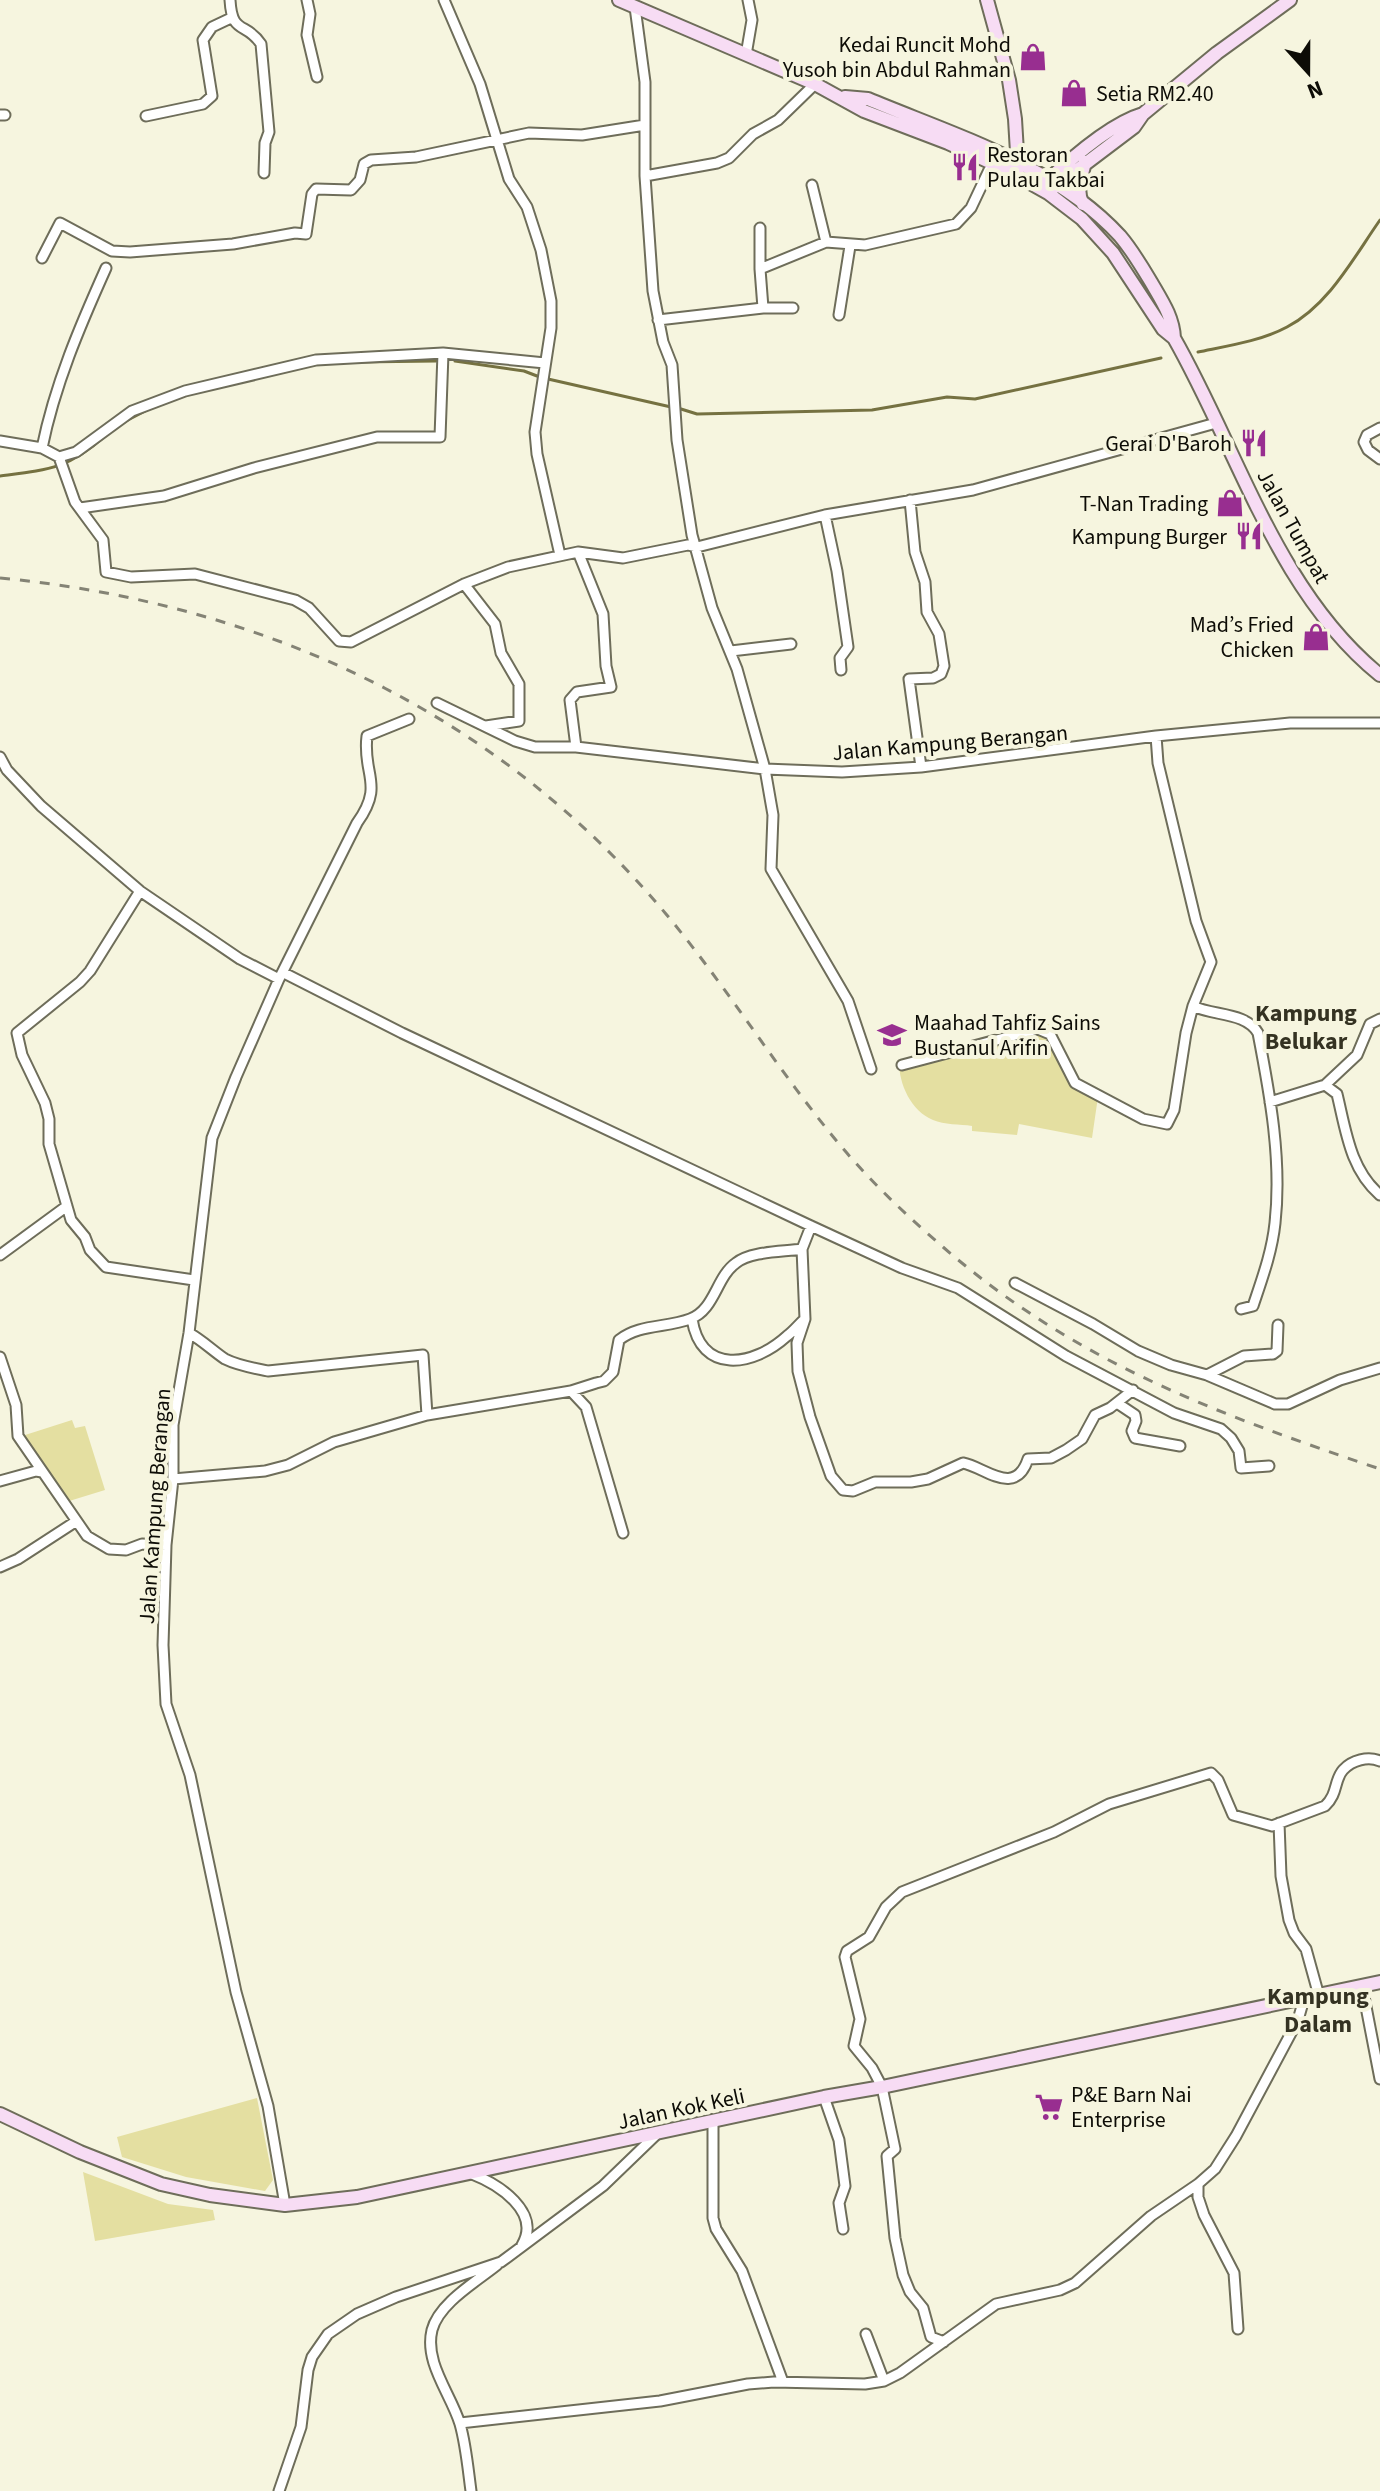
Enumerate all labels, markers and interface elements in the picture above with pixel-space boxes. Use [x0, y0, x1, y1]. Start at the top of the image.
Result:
place label: Kedai Runcit Mohd Yusoh bin Abdul Rahman [782, 29, 1011, 86]
north arrow [1268, 32, 1348, 112]
shop icon: Kedai Runcit Mohd Yusoh bin Abdul Rahman [1018, 42, 1048, 72]
text: N [1302, 72, 1327, 107]
shop icon: Setia RM2.40 [1059, 78, 1089, 108]
place label: Setia RM2.40 [1096, 78, 1214, 110]
place label: Restoran Pulau Takbai [987, 139, 1105, 196]
restaurant icon: Restoran Pulau Takbai [950, 152, 980, 182]
place label: Gerai D'Baroh [1105, 428, 1232, 460]
restaurant icon: Gerai D'Baroh [1239, 428, 1269, 458]
street label: Jalan Tumpat [1249, 464, 1338, 590]
place label: T-Nan Trading [1079, 488, 1208, 520]
shop icon: T-Nan Trading [1215, 488, 1245, 518]
place label: Kampung Burger [1072, 521, 1227, 553]
restaurant icon: Kampung Burger [1234, 521, 1264, 551]
place label: Mad’s Fried Chicken [1190, 609, 1294, 666]
shop icon: Mad’s Fried Chicken [1301, 622, 1331, 652]
street label: Jalan Kampung Berangan [831, 717, 1069, 769]
district label: Kampung Belukar [1255, 996, 1357, 1059]
place label: Maahad Tahfiz Sains Bustanul Arifin [914, 1007, 1100, 1064]
school or university icon: Maahad Tahfiz Sains Bustanul Arifin [877, 1020, 907, 1050]
street label: Jalan Kampung Berangan [131, 1387, 179, 1625]
district label: Kampung Dalam [1267, 1979, 1369, 2042]
place label: P&E Barn Nai Enterprise [1071, 2079, 1192, 2136]
street label: Jalan Kok Keli [615, 2080, 748, 2138]
supermarket icon: P&E Barn Nai Enterprise [1034, 2092, 1064, 2122]

